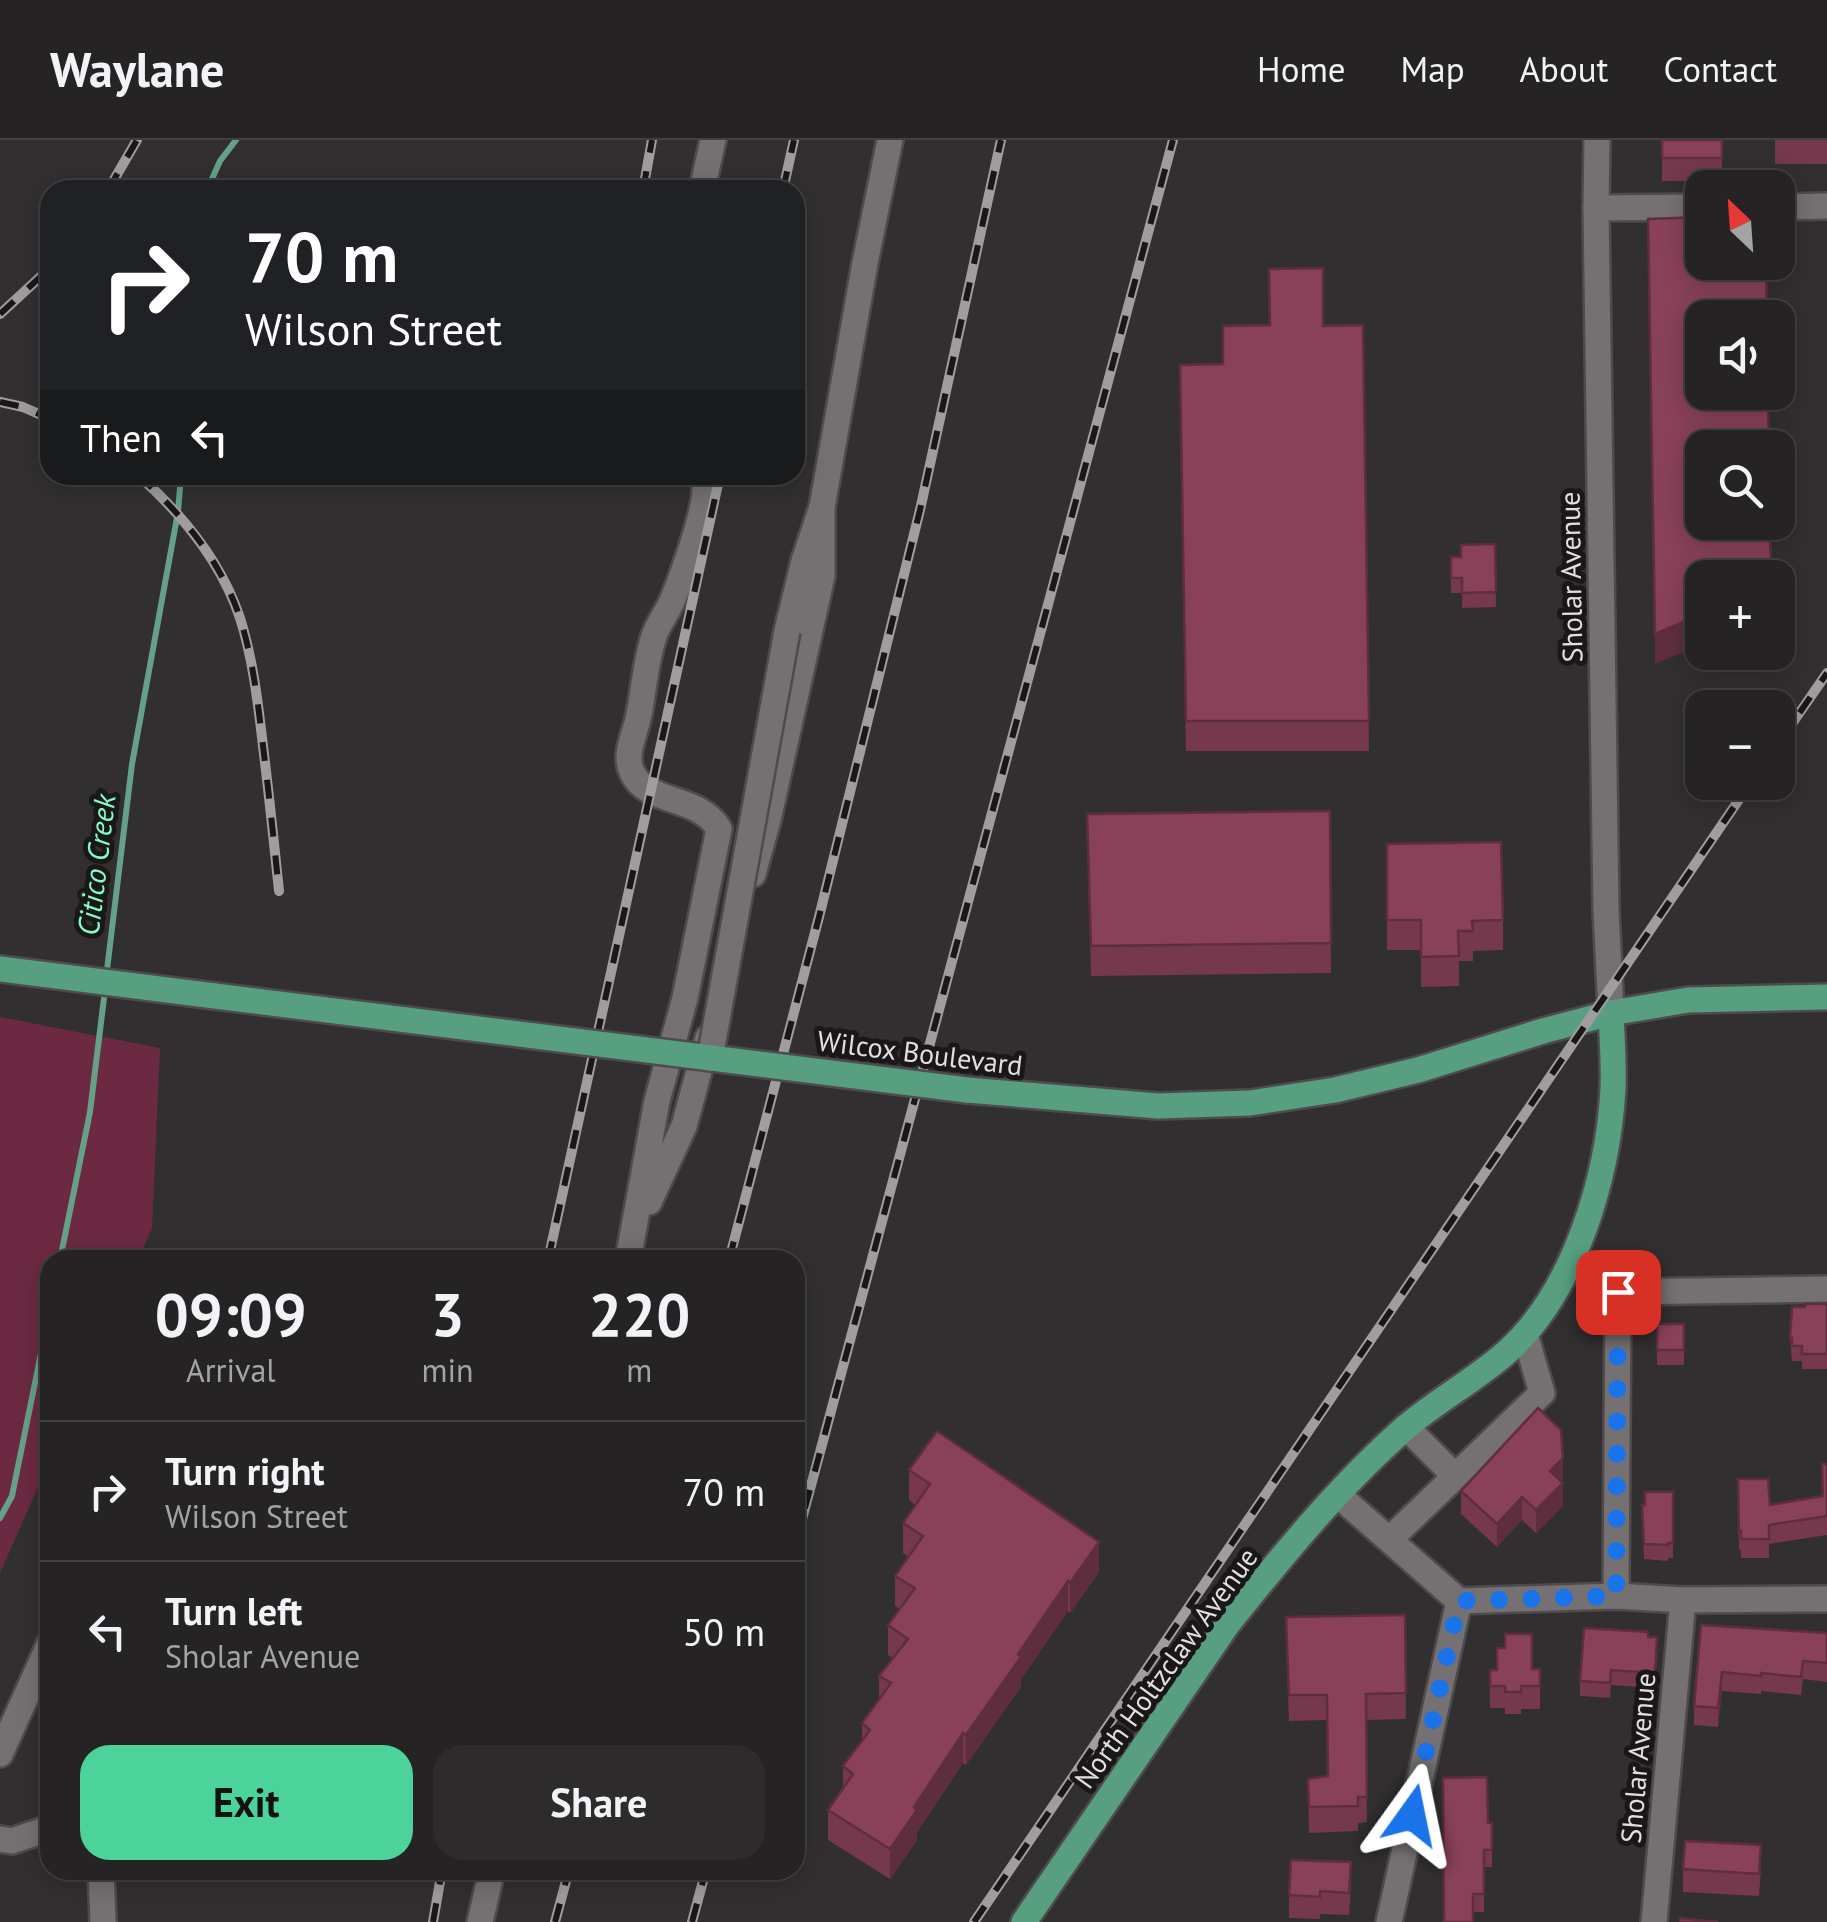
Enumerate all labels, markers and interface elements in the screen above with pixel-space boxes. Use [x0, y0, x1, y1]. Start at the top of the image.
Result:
text: Waylane [50, 38, 224, 100]
text: Home [1257, 46, 1346, 92]
text: Map [1401, 46, 1465, 92]
text: About [1520, 46, 1608, 92]
text: Contact [1663, 46, 1777, 92]
north arrow [1685, 170, 1795, 280]
map controls [1685, 170, 1795, 800]
text: 70 m [245, 211, 398, 301]
icon: right [80, 220, 210, 350]
text: Wilson Street [245, 299, 502, 357]
button: sound [1685, 300, 1795, 410]
icon: left [182, 410, 237, 465]
text: Then [80, 413, 162, 462]
button: search [1685, 430, 1795, 540]
street label: Sholar Avenue [1551, 491, 1590, 663]
button: + [1685, 560, 1795, 670]
button: − [1685, 690, 1795, 800]
water label: Citico Creek [68, 791, 124, 938]
street label: Wilcox Boulevard [815, 1022, 1025, 1083]
pin [1576, 1250, 1661, 1335]
icon: arrive [1591, 1265, 1646, 1320]
text: 09:09 [155, 1275, 307, 1353]
text: 3 [431, 1275, 465, 1353]
text: 220 [588, 1275, 690, 1353]
text: Arrival [186, 1349, 276, 1391]
text: min [422, 1349, 474, 1391]
text: m [626, 1349, 652, 1391]
text: Turn right [165, 1446, 325, 1495]
icon: right [80, 1464, 135, 1519]
text: 70 m [683, 1467, 765, 1516]
text: Wilson Street [165, 1495, 348, 1537]
street label: North Holtzclaw Avenue [1066, 1540, 1265, 1795]
text: Turn left [165, 1586, 302, 1635]
icon: left [80, 1604, 135, 1659]
text: 50 m [683, 1607, 765, 1656]
text: Sholar Avenue [165, 1635, 360, 1677]
street label: Sholar Avenue [1612, 1671, 1663, 1845]
button: Exit [80, 1745, 413, 1860]
button: Share [433, 1745, 765, 1860]
position arrow [1360, 1763, 1464, 1867]

